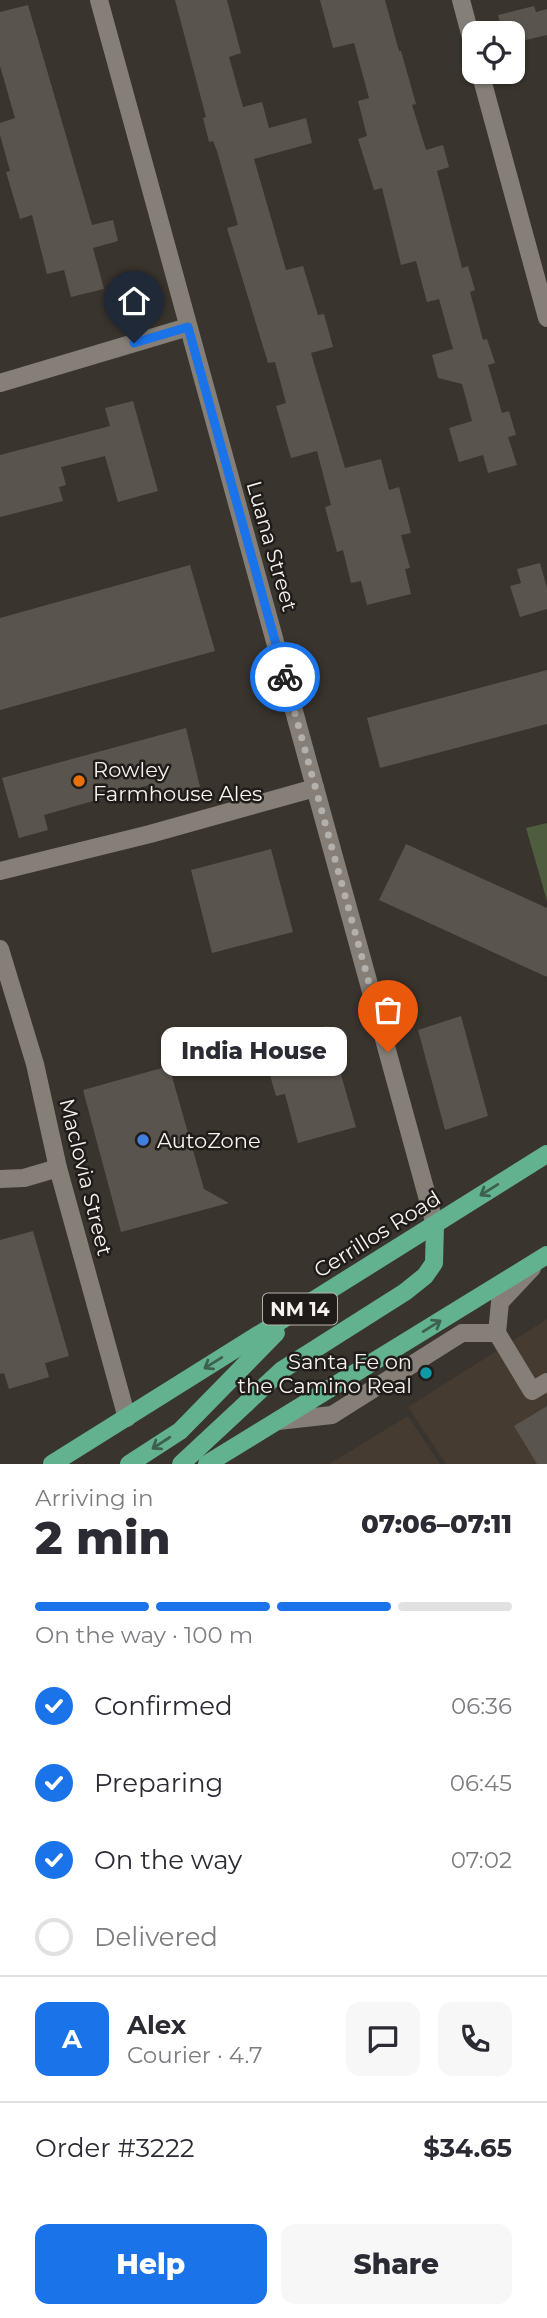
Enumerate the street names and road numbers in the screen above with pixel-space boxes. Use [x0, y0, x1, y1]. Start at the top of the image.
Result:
street label: Luana Street [241, 478, 303, 614]
street label: Maclovia Street [54, 1096, 118, 1258]
street label: Cerrillos Road [309, 1185, 445, 1283]
road number: NM 14 [263, 1294, 337, 1324]

